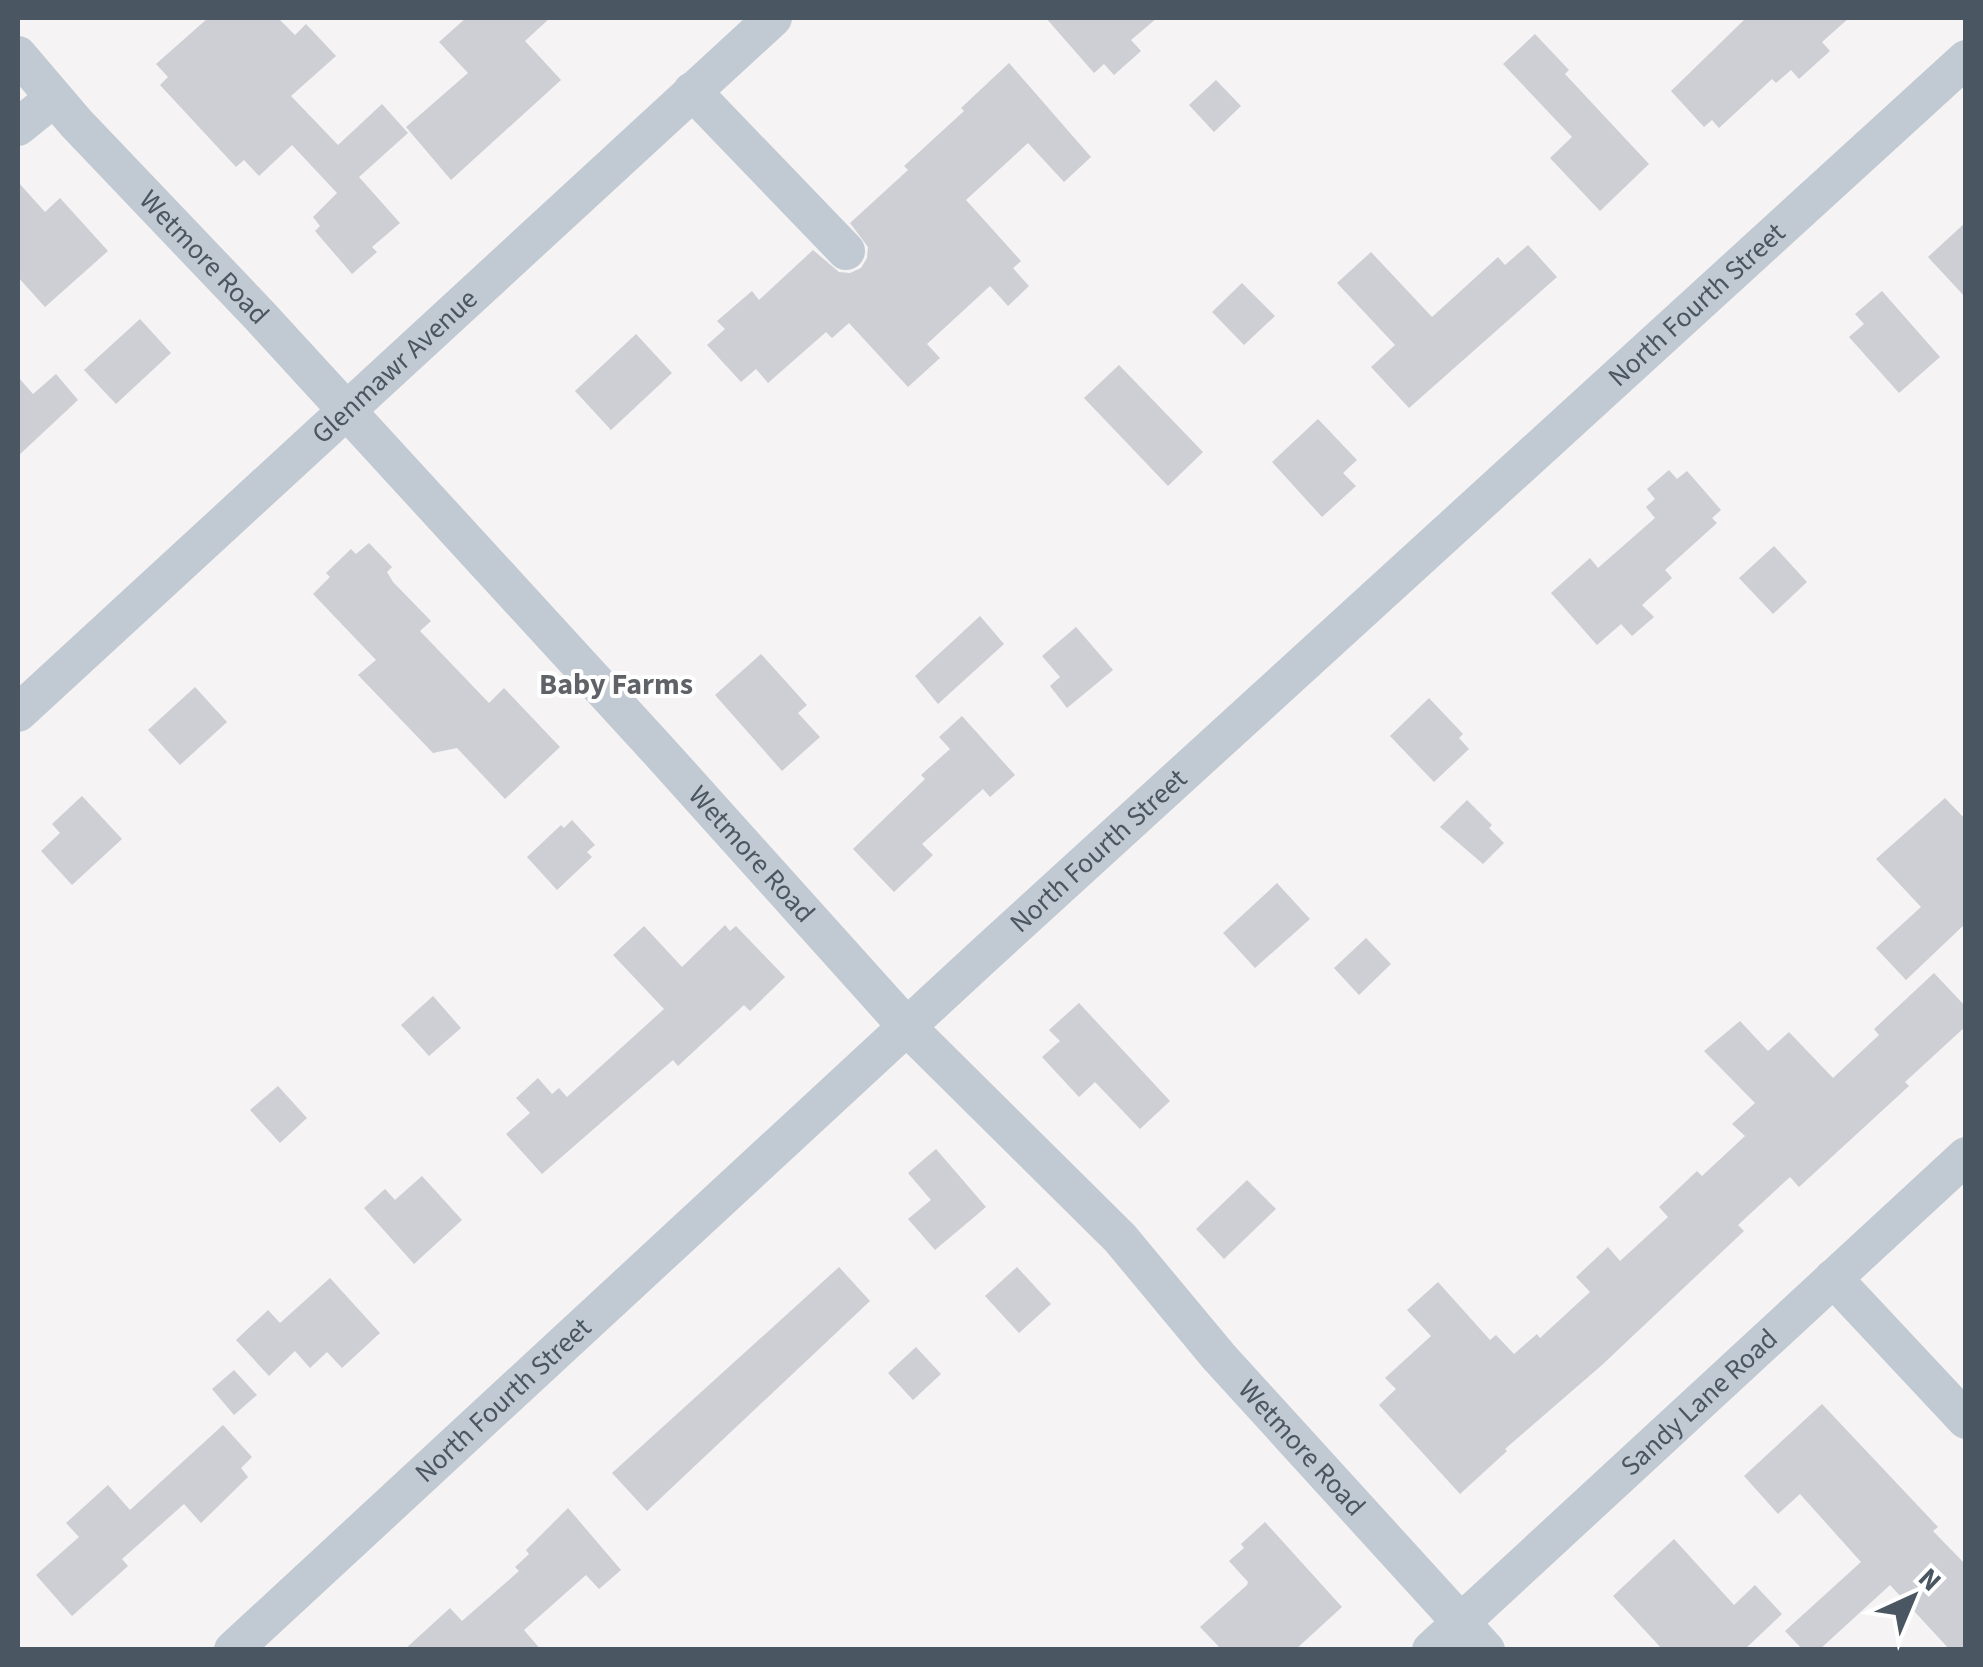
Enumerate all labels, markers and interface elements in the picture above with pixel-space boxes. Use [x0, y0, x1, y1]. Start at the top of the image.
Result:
street label: Wetmore Road [130, 181, 278, 334]
street label: North Fourth Street [1599, 213, 1795, 396]
street label: Glenmawr Avenue [303, 279, 487, 453]
district label: Baby Farms [539, 663, 693, 706]
street label: North Fourth Street [1001, 759, 1196, 942]
street label: Wetmore Road [679, 777, 824, 932]
street label: North Fourth Street [406, 1308, 601, 1492]
street label: Sandy Lane Road [1612, 1319, 1787, 1485]
street label: Wetmore Road [1229, 1371, 1375, 1525]
north arrow [1863, 1547, 1963, 1647]
text: N [1909, 1559, 1950, 1601]

